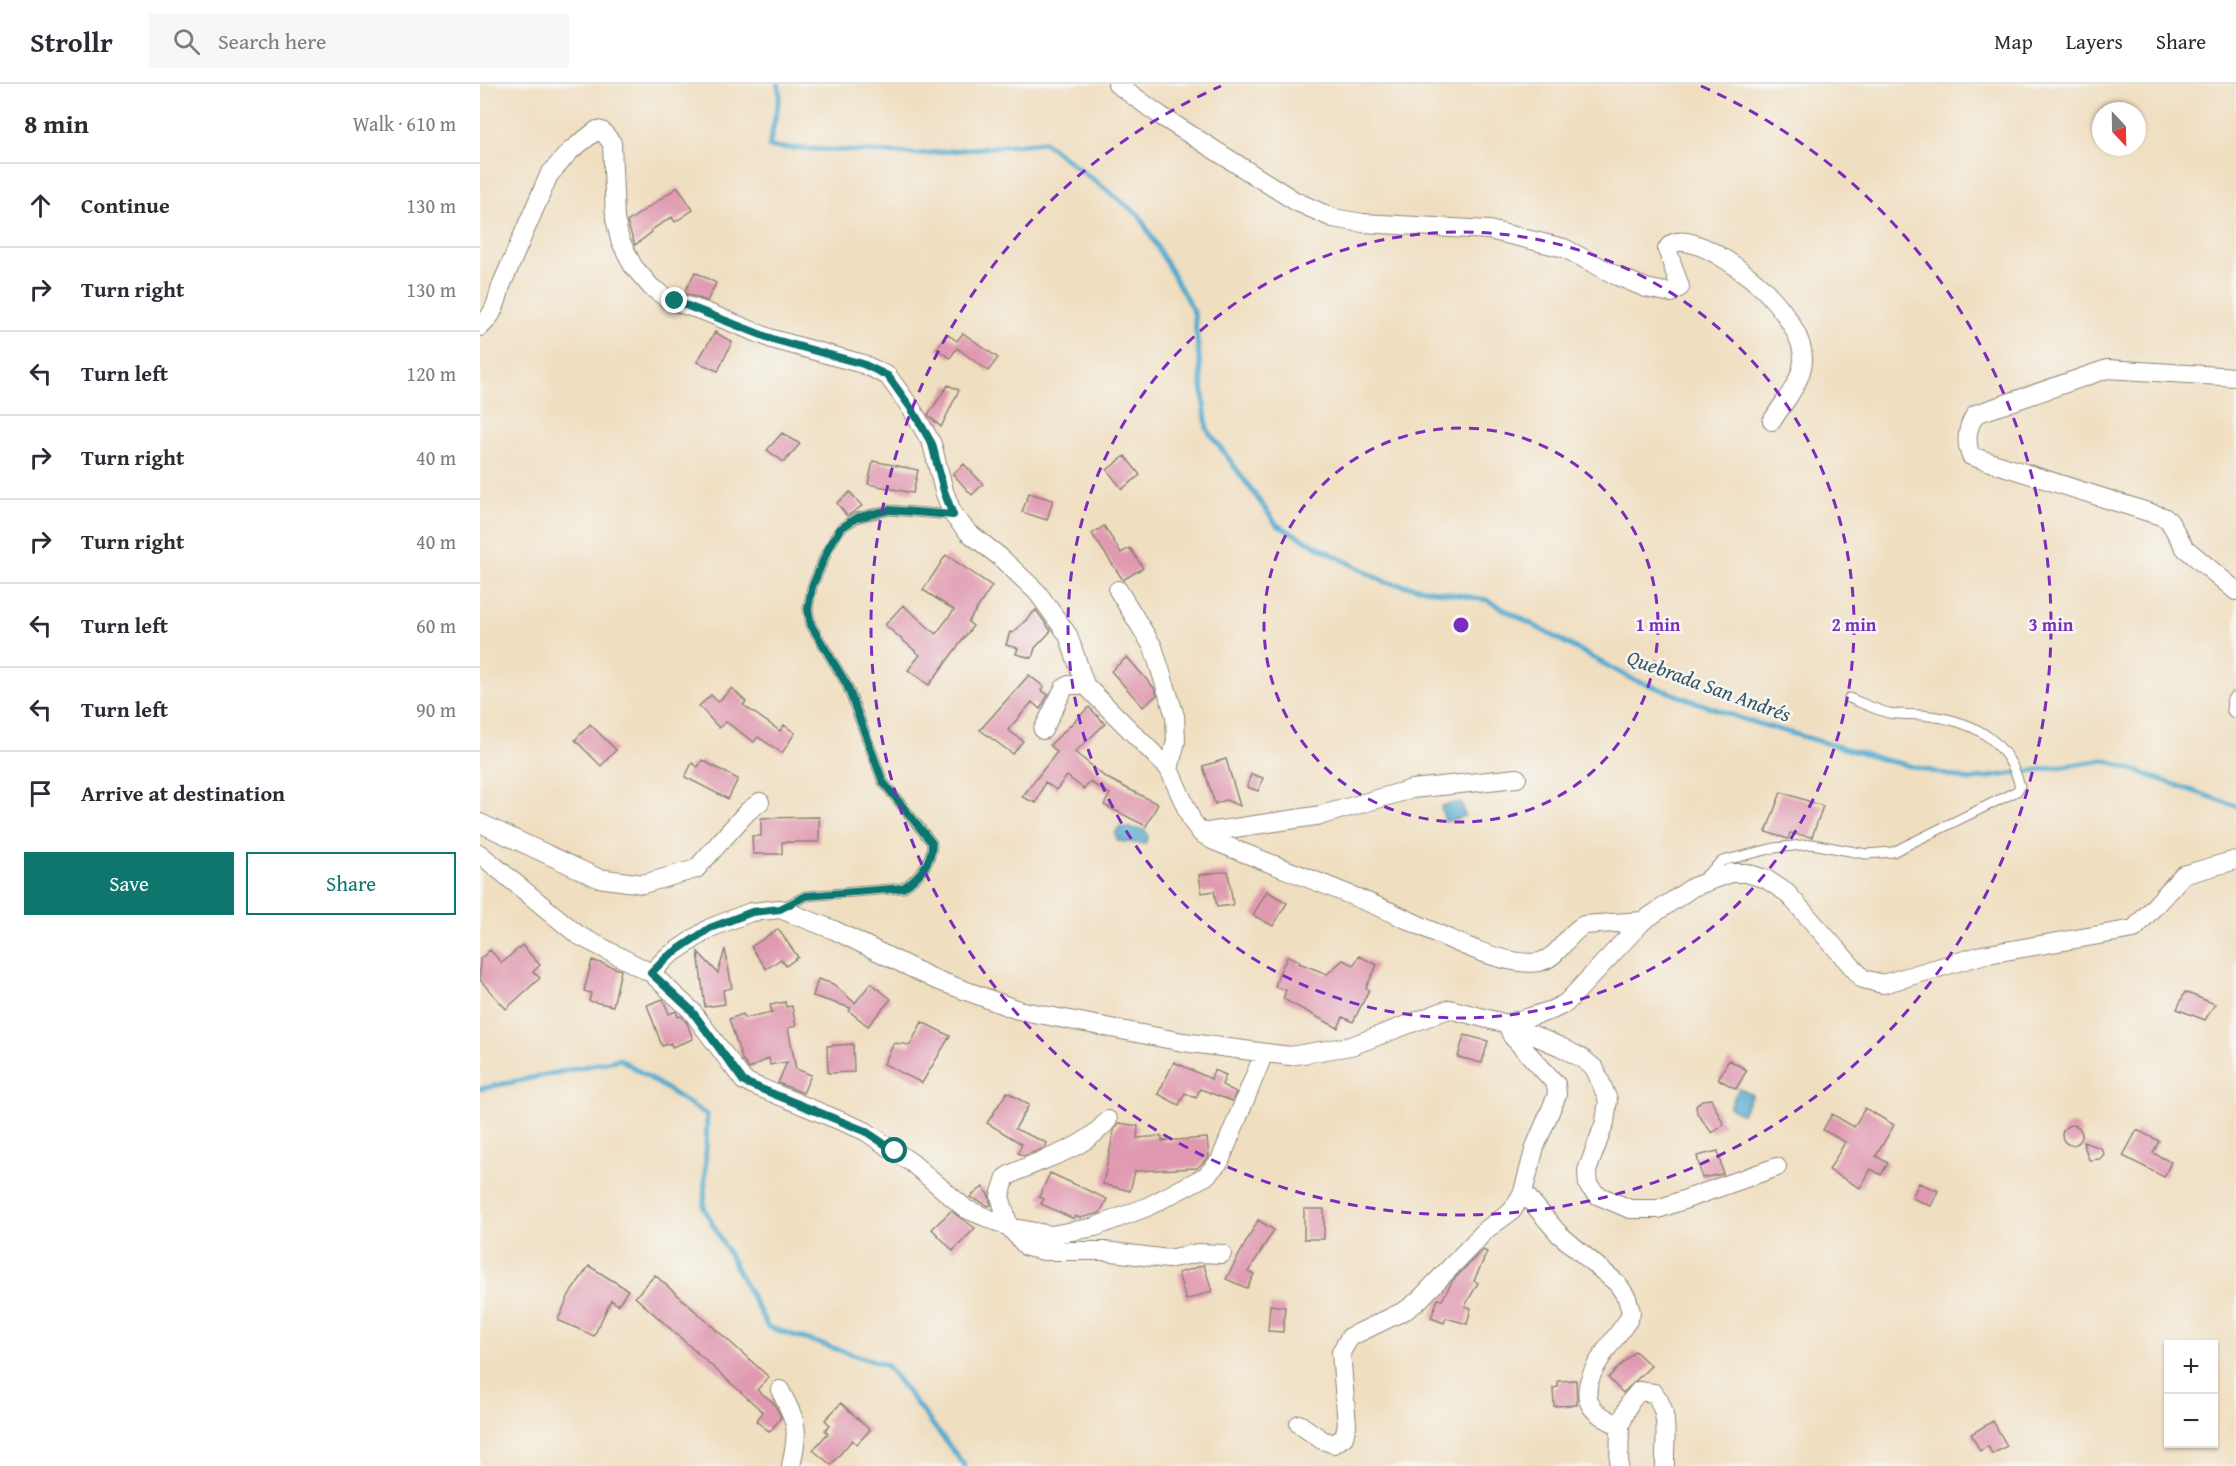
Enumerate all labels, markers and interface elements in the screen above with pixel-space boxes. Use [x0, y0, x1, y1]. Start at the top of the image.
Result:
search box [149, 14, 569, 68]
text: Strollr [30, 21, 113, 62]
icon: search [170, 25, 203, 58]
text: Search here [218, 25, 326, 57]
text: Map [1994, 26, 2033, 57]
text: Layers [2066, 26, 2123, 57]
text: Share [2156, 26, 2206, 57]
north arrow [2092, 102, 2146, 156]
text: 8 min [24, 104, 89, 143]
text: Walk · 610 m [353, 109, 456, 138]
icon: ahead [24, 189, 57, 222]
text: Continue [81, 189, 170, 221]
text: 130 m [406, 191, 456, 220]
icon: right [24, 273, 57, 306]
text: Turn right [81, 273, 184, 305]
text: 130 m [406, 275, 456, 304]
route end [661, 287, 687, 313]
icon: left [24, 357, 57, 390]
text: Turn left [81, 357, 168, 389]
text: 120 m [406, 359, 456, 388]
icon: right [24, 441, 57, 474]
text: Turn right [81, 441, 184, 473]
text: 40 m [416, 443, 456, 472]
icon: right [24, 525, 57, 558]
text: Turn right [81, 525, 184, 557]
text: 40 m [416, 527, 456, 556]
icon: left [24, 609, 57, 642]
text: Turn left [81, 609, 168, 641]
text: 60 m [416, 611, 456, 640]
text: 1 min [1636, 611, 1681, 638]
text: 2 min [1832, 611, 1877, 638]
text: 3 min [2029, 611, 2074, 638]
centre of rings [1451, 615, 1471, 635]
water label: Quebrada San Andrés [1623, 641, 1796, 730]
icon: left [24, 693, 57, 726]
text: Turn left [81, 693, 168, 725]
text: 90 m [416, 695, 456, 724]
icon: arrive [24, 777, 57, 810]
text: Arrive at destination [81, 777, 285, 809]
button: Save [24, 852, 234, 915]
button: Share [246, 852, 456, 915]
route start [881, 1137, 907, 1163]
map controls [2164, 1340, 2218, 1448]
button: + [2164, 1340, 2218, 1394]
button: − [2164, 1394, 2218, 1448]

